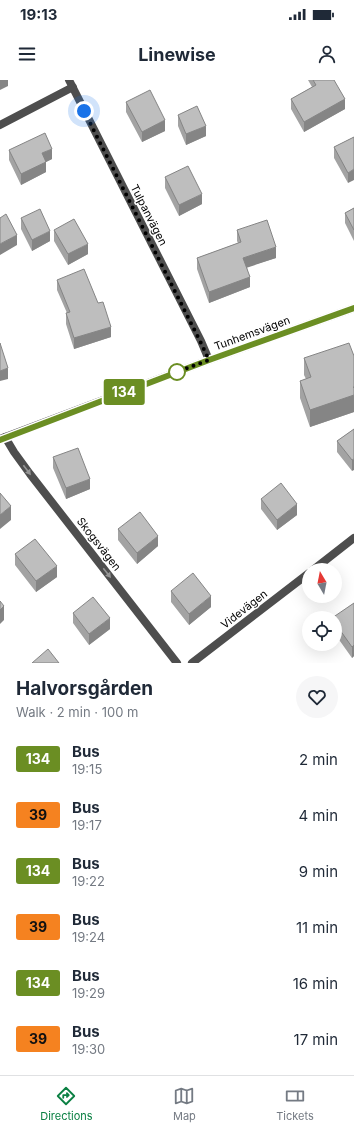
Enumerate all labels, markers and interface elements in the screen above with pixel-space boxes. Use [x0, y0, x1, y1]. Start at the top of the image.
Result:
text: 19:13 [20, 5, 57, 24]
icon: menu [16, 43, 38, 65]
icon: person [316, 43, 338, 65]
text: Linewise [138, 44, 216, 65]
your location [74, 101, 94, 121]
street label: Tulpanvägen [128, 182, 170, 248]
street label: Tunhemsvägen [212, 313, 292, 353]
unlabelled marker [168, 363, 186, 381]
line badge: 134 [101, 379, 147, 405]
text: 134 [112, 383, 136, 400]
one-way arrow [23, 464, 31, 475]
street label: Skogsvägen [74, 514, 124, 574]
north arrow [302, 563, 342, 603]
map controls [302, 563, 342, 651]
one-way arrow [102, 567, 111, 578]
street label: Videvägen [218, 587, 270, 631]
button: locate [302, 611, 342, 651]
button: heart [296, 676, 338, 718]
text: Halvorsgården [16, 677, 153, 700]
text: Walk · 2 min · 100 m [16, 704, 138, 720]
text: Bus [72, 742, 100, 761]
text: 134 [26, 750, 50, 767]
text: 2 min [299, 750, 338, 769]
text: 19:15 [72, 761, 102, 777]
text: Bus [72, 798, 100, 817]
text: 39 [29, 806, 47, 823]
text: 4 min [298, 806, 338, 825]
text: 19:17 [72, 817, 102, 833]
text: Bus [72, 854, 100, 873]
text: 134 [26, 862, 50, 879]
text: 9 min [299, 862, 338, 881]
text: 19:22 [72, 873, 105, 889]
text: Bus [72, 910, 100, 929]
text: 39 [29, 918, 47, 935]
text: 11 min [296, 918, 338, 937]
text: 19:24 [72, 929, 105, 945]
text: Bus [72, 966, 100, 985]
text: 134 [26, 974, 50, 991]
text: 16 min [293, 974, 338, 993]
text: 19:29 [72, 985, 105, 1001]
text: Bus [72, 1022, 100, 1041]
text: 39 [29, 1030, 47, 1047]
text: 17 min [294, 1030, 338, 1049]
text: 19:30 [72, 1041, 105, 1057]
tab: Directions [40, 1085, 93, 1123]
tab: Map [173, 1085, 196, 1123]
tab: Tickets [276, 1085, 314, 1123]

